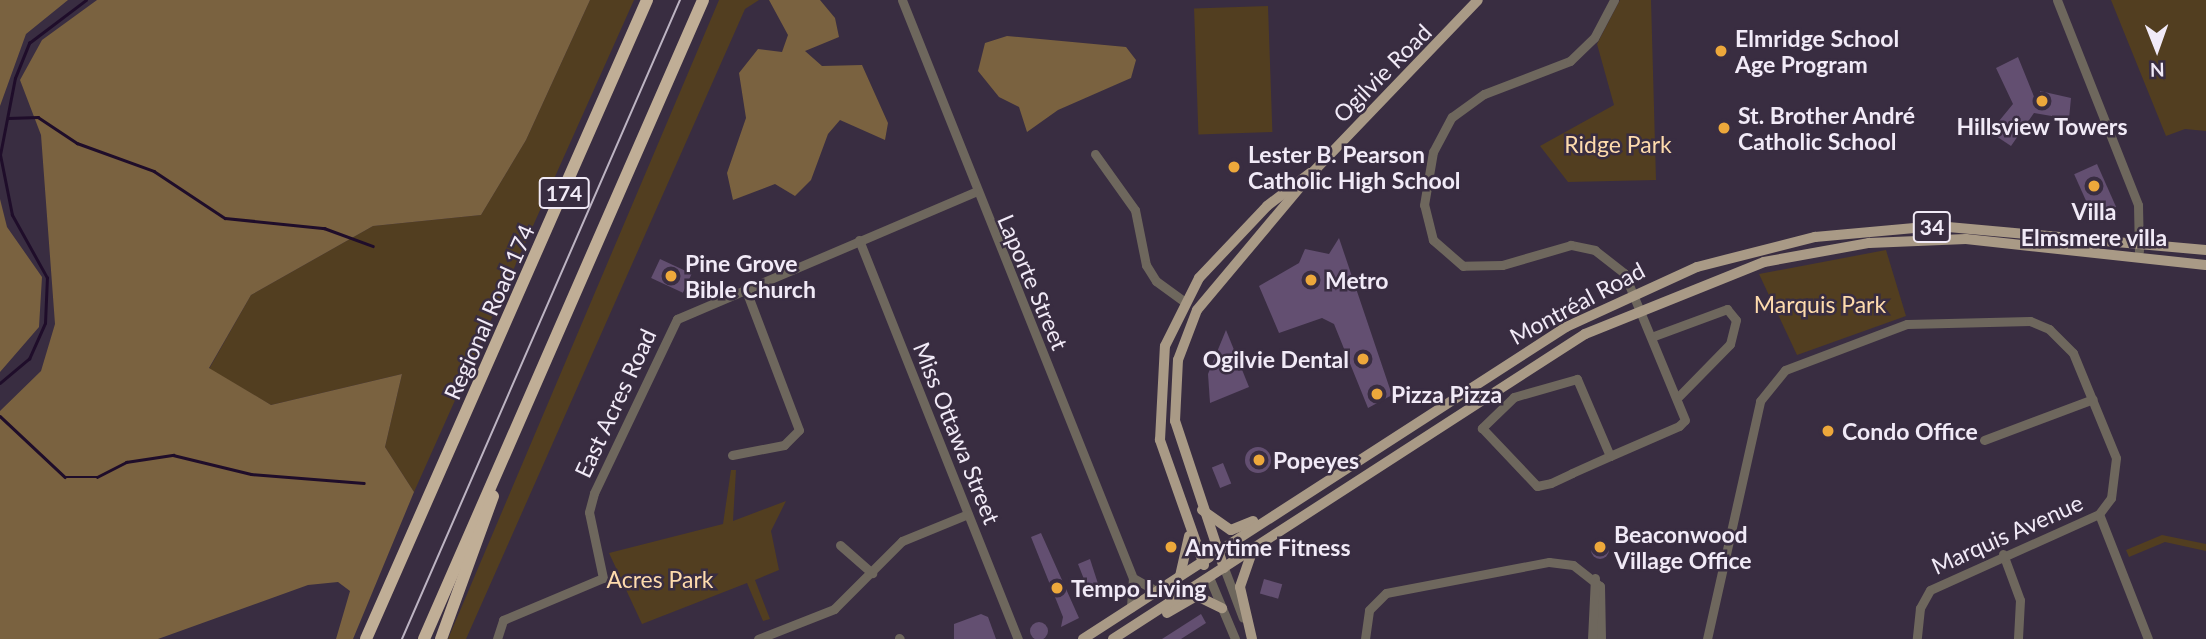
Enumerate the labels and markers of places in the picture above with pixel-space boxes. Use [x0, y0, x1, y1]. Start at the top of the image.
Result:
place label: Elmridge School Age Program [1735, 24, 1899, 78]
marker: Elmridge School Age Program [1713, 43, 1729, 59]
marker: Hillsview Towers [2034, 93, 2050, 109]
place label: St. Brother André Catholic School [1738, 101, 1916, 155]
place label: Hillsview Towers [1956, 112, 2128, 140]
marker: St. Brother André Catholic School [1716, 120, 1732, 136]
place label: Lester B. Pearson Catholic High School [1248, 140, 1461, 194]
marker: Lester B. Pearson Catholic High School [1226, 159, 1242, 175]
marker: Villa Elmsmere villa [2086, 178, 2102, 194]
place label: Villa Elmsmere villa [2020, 197, 2168, 251]
place label: Pine Grove Bible Church [685, 249, 816, 303]
place label: Metro [1325, 266, 1389, 294]
marker: Pine Grove Bible Church [663, 268, 679, 284]
marker: Metro [1303, 272, 1319, 288]
place label: Ogilvie Dental [1203, 345, 1349, 373]
marker: Ogilvie Dental [1355, 351, 1371, 367]
place label: Pizza Pizza [1391, 380, 1502, 408]
marker: Pizza Pizza [1369, 386, 1385, 402]
place label: Condo Office [1842, 417, 1978, 445]
marker: Condo Office [1820, 423, 1836, 439]
place label: Popeyes [1273, 446, 1359, 474]
marker: Popeyes [1251, 452, 1267, 468]
place label: Beaconwood Village Office [1614, 520, 1752, 574]
place label: Anytime Fitness [1185, 533, 1351, 561]
marker: Anytime Fitness [1163, 539, 1179, 555]
marker: Beaconwood Village Office [1592, 539, 1608, 555]
place label: Tempo Living [1071, 574, 1206, 602]
marker: Tempo Living [1049, 580, 1065, 596]

